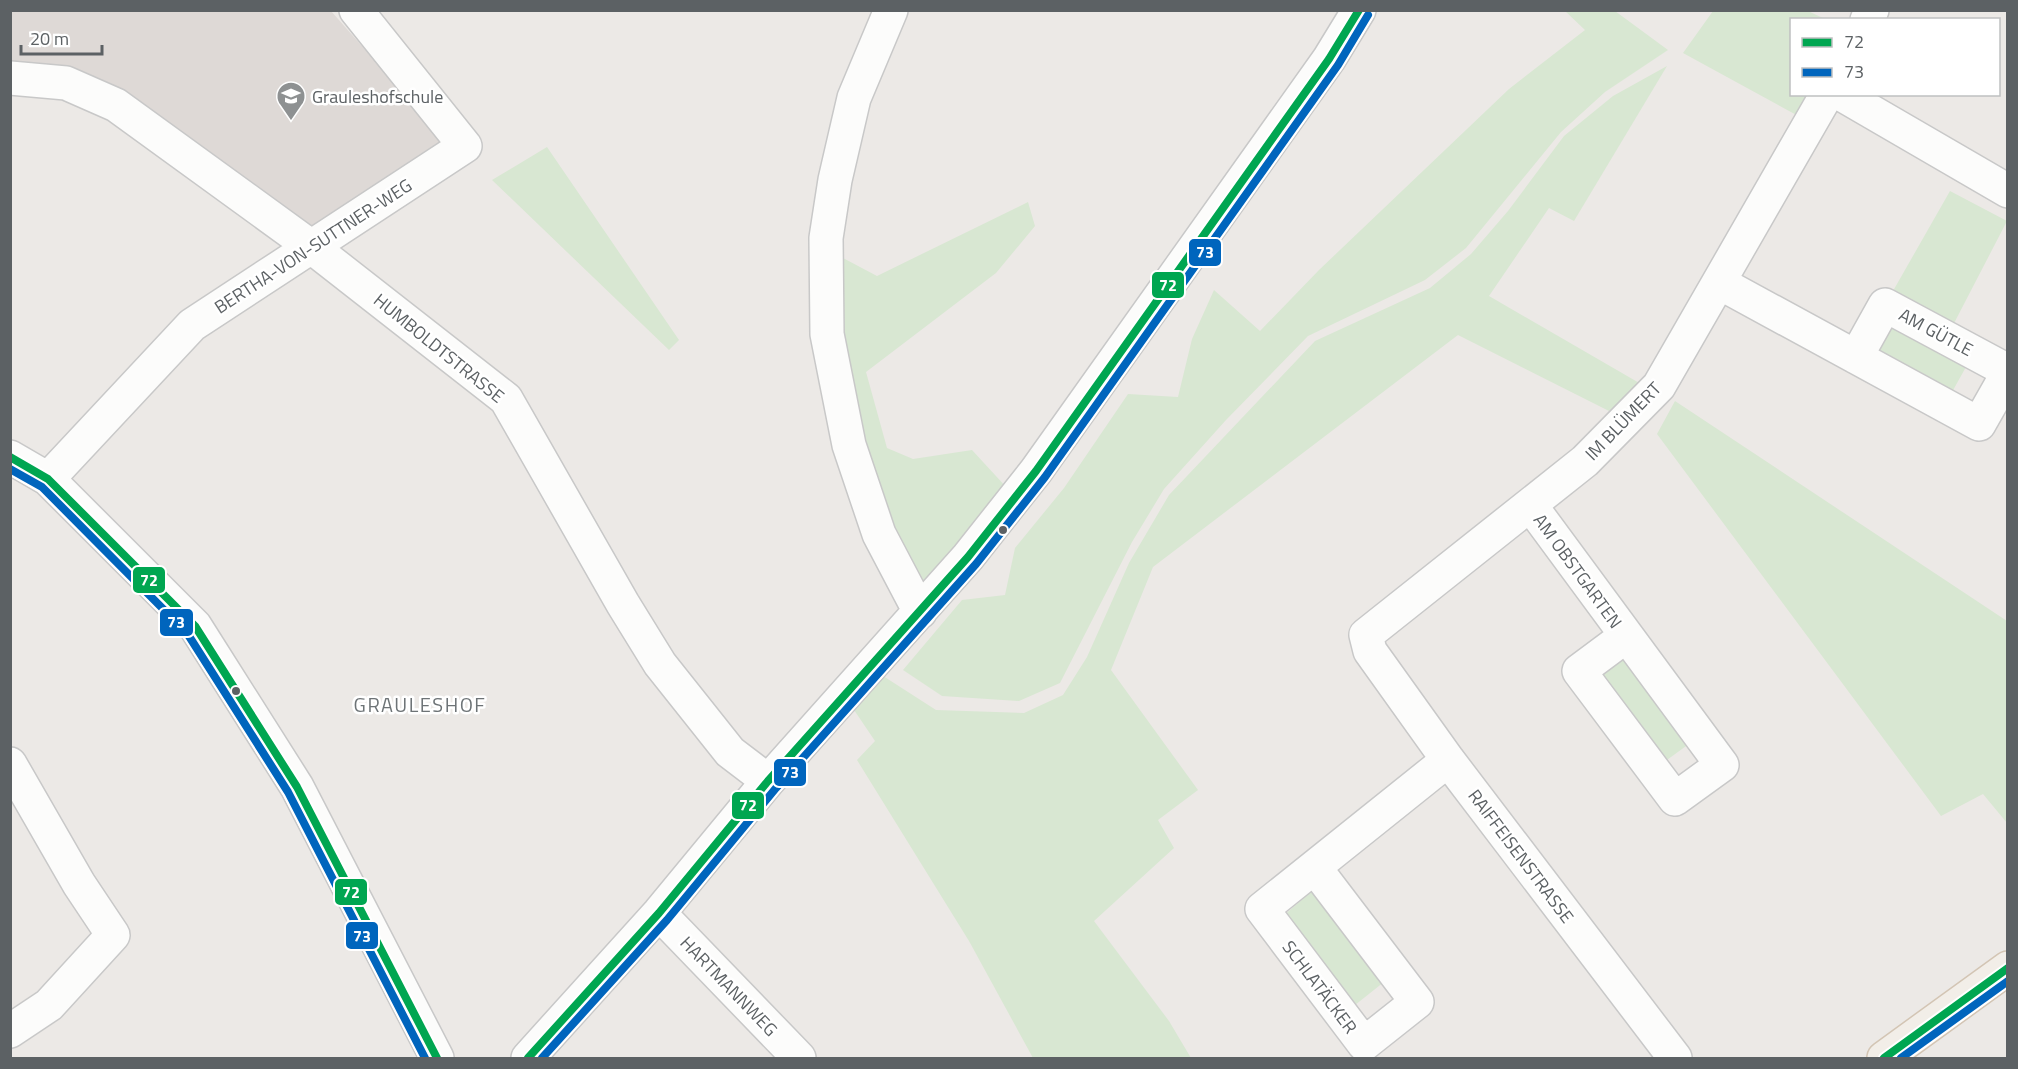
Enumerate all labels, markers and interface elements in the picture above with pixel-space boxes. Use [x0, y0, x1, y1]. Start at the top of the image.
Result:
scale bar [21, 18, 102, 56]
legend [1790, 18, 2000, 96]
text: 20 m [30, 25, 69, 52]
text: 72 [1844, 28, 1864, 55]
text: 73 [1844, 58, 1864, 85]
school or university icon: Grauleshofschule [275, 80, 307, 122]
place label: Grauleshofschule [312, 83, 443, 110]
street label: BERTHA-VON-SUTTNER-WEG [209, 172, 417, 320]
line badge: 73 [1188, 238, 1222, 267]
text: 73 [1196, 240, 1214, 264]
line badge: 72 [1151, 271, 1185, 299]
text: 72 [1159, 273, 1177, 297]
street label: HUMBOLDTSTRASSE [368, 287, 510, 409]
street label: AM GÜTLE [1894, 301, 1978, 363]
street label: IM BLÜMERT [1579, 375, 1668, 466]
street label: AM OBSTGARTEN [1527, 508, 1629, 634]
unlabelled marker [997, 524, 1009, 536]
line badge: 72 [132, 566, 166, 594]
text: 72 [140, 568, 158, 592]
line badge: 73 [159, 608, 194, 637]
text: 73 [167, 610, 185, 634]
unlabelled marker [230, 685, 242, 697]
district label: GRAULESHOF [354, 689, 486, 720]
line badge: 73 [773, 758, 807, 787]
text: 73 [781, 760, 799, 784]
street label: RAIFFEISENSTRASSE [1462, 783, 1580, 929]
line badge: 72 [731, 791, 765, 820]
text: 72 [739, 793, 757, 817]
line badge: 72 [334, 878, 368, 906]
text: 72 [342, 880, 360, 904]
line badge: 73 [345, 921, 379, 950]
text: 73 [353, 924, 371, 948]
street label: HARTMANNWEG [674, 930, 784, 1042]
street label: SCHLATÄCKER [1276, 935, 1364, 1039]

